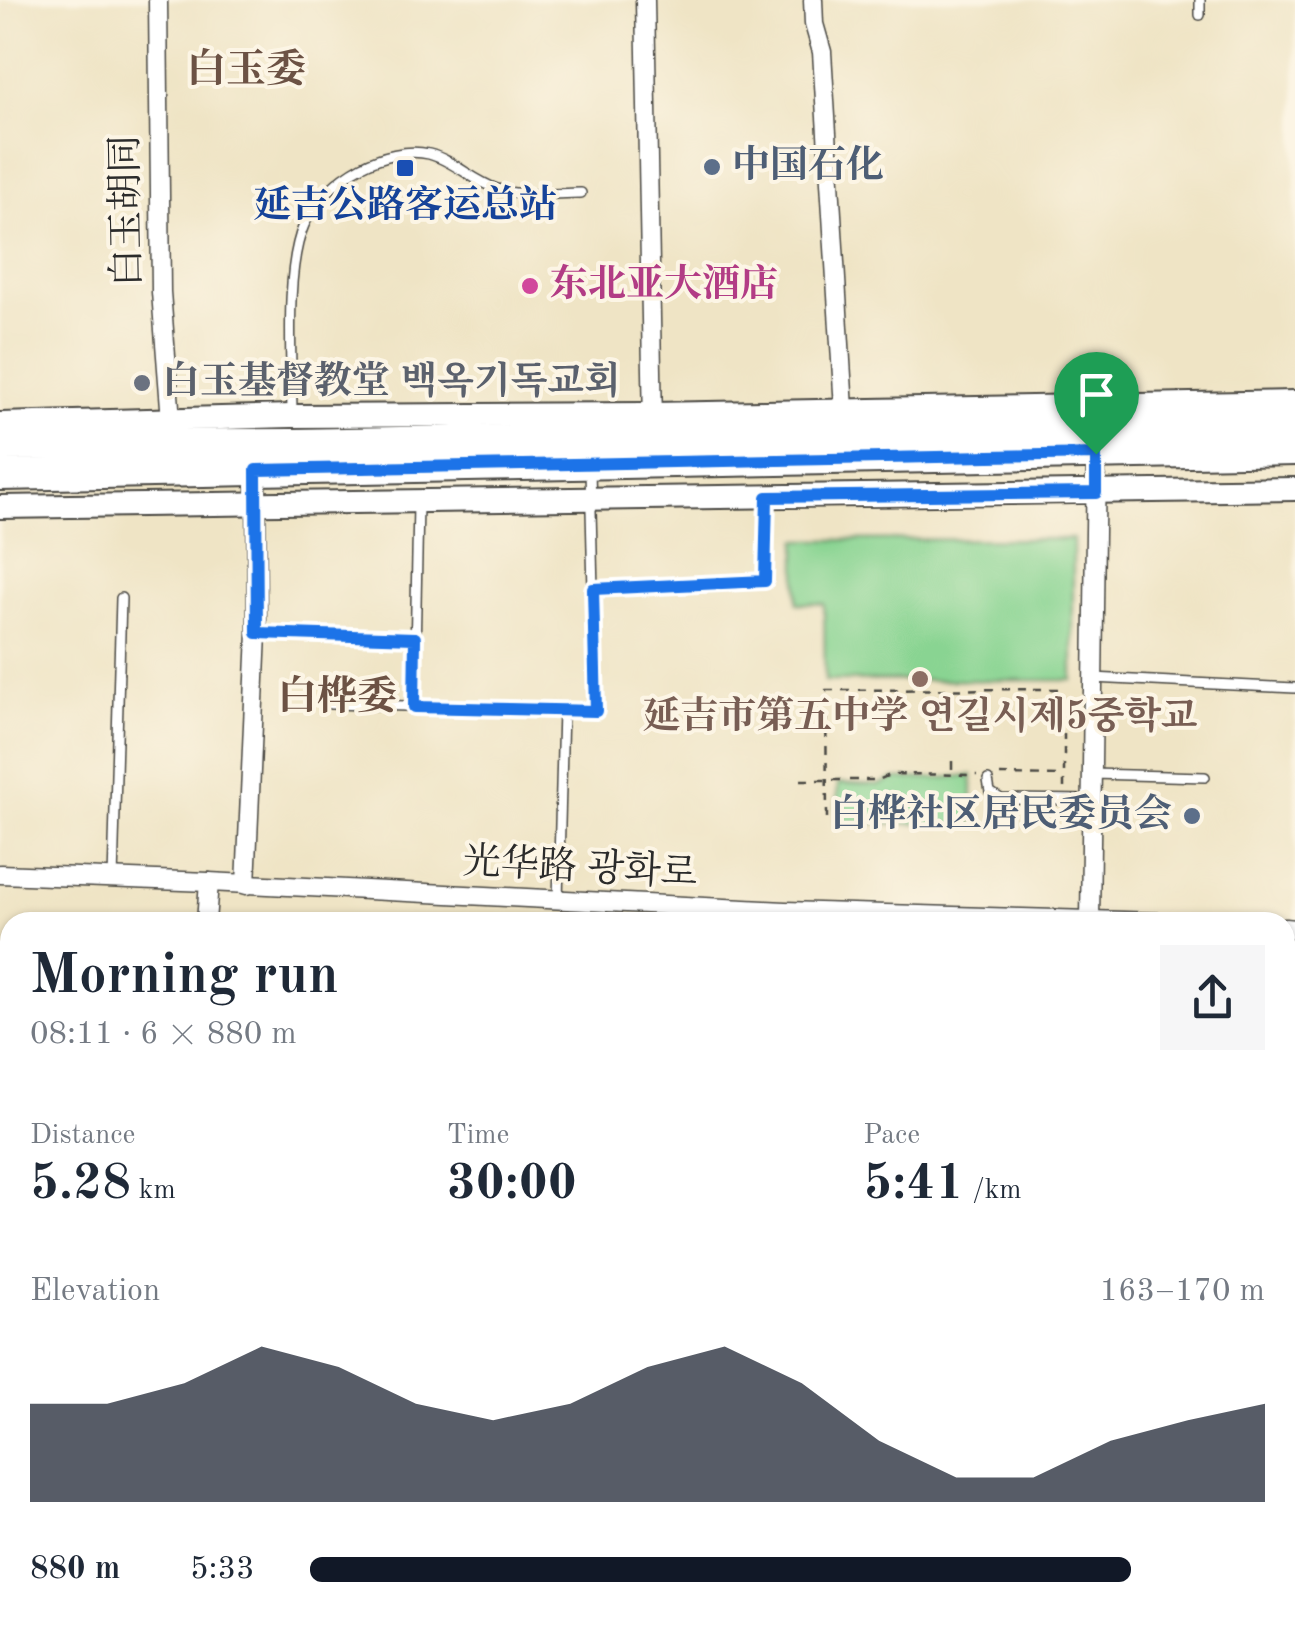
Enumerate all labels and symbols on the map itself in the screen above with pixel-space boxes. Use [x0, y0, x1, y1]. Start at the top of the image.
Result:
district label: 白玉委 [186, 47, 306, 92]
street label: 白玉胡同 [105, 135, 148, 287]
place label: 中国石化 [732, 144, 884, 186]
marker: 中国石化 [701, 156, 723, 178]
marker: 延吉公路客运总站 [394, 157, 416, 179]
place label: 延吉公路客运总站 [253, 184, 557, 226]
place label: 东北亚大酒店 [550, 263, 778, 305]
marker: 东北亚大酒店 [519, 275, 541, 297]
pin [1054, 352, 1139, 455]
place label: 白玉基督教堂 백옥기독교회 [162, 360, 621, 402]
marker: 白玉基督教堂 백옥기독교회 [131, 372, 153, 394]
marker: 延吉市第五中学 연길시제5중학교 [909, 668, 931, 690]
district label: 白桦委 [277, 674, 397, 719]
place label: 延吉市第五中学 연길시제5중학교 [642, 695, 1198, 737]
place label: 白桦社区居民委员会 [830, 793, 1172, 835]
marker: 白桦社区居民委员会 [1181, 805, 1203, 827]
street label: 光华路 광화로 [462, 840, 698, 894]

